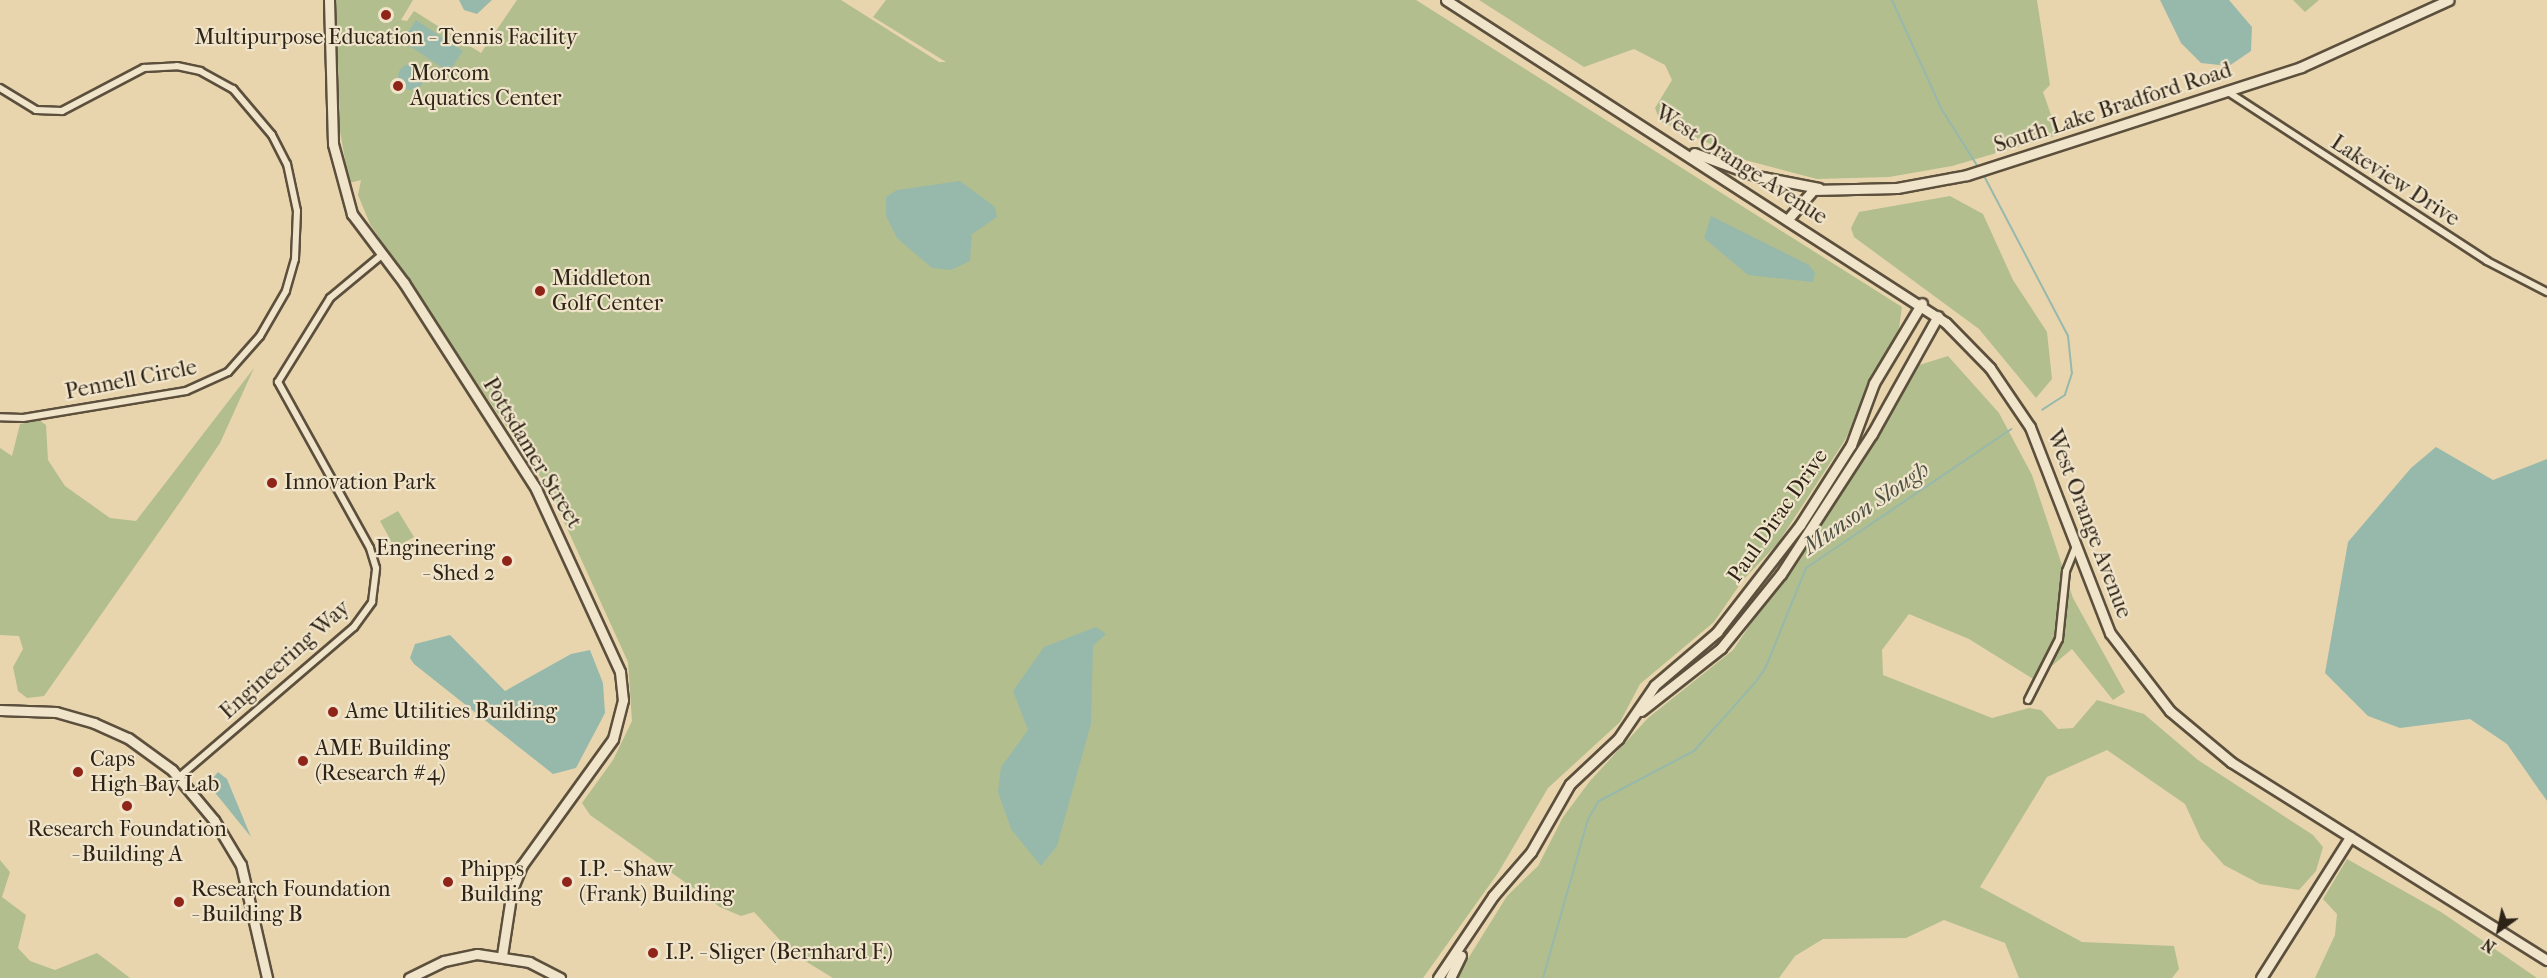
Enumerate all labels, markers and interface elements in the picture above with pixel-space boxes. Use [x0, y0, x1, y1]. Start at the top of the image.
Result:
marker: Multipurpose Education - Tennis Facility [379, 8, 393, 22]
place label: Multipurpose Education - Tennis Facility [194, 25, 578, 51]
street label: South Lake Bradford Road [1991, 57, 2235, 159]
place label: Morcom Aquatics Center [410, 60, 561, 112]
marker: Morcom Aquatics Center [391, 79, 405, 93]
street label: West Orange Avenue [1650, 100, 1832, 230]
street label: Lakeview Drive [2326, 130, 2464, 232]
place label: Middleton Golf Center [552, 265, 663, 316]
marker: Middleton Golf Center [533, 284, 547, 298]
street label: Pennell Circle [63, 354, 199, 406]
street label: Pottsdamer Street [477, 373, 587, 533]
street label: West Orange Avenue [2041, 426, 2137, 622]
street label: Paul Dirac Drive [1722, 444, 1834, 588]
water label: Munson Slough [1797, 455, 1935, 561]
place label: Innovation Park [284, 470, 436, 496]
marker: Innovation Park [265, 476, 279, 490]
place label: Engineering - Shed 2 [376, 535, 495, 586]
marker: Engineering - Shed 2 [500, 554, 514, 568]
street label: Engineering Way [215, 595, 355, 725]
place label: Ame Utilities Building [345, 699, 557, 725]
marker: Ame Utilities Building [326, 705, 340, 719]
place label: AME Building (Research #4) [315, 735, 450, 786]
place label: Caps High-Bay Lab [90, 746, 219, 798]
marker: AME Building (Research #4) [296, 754, 310, 768]
marker: Caps High-Bay Lab [71, 765, 85, 779]
marker: Research Foundation - Building A [120, 799, 134, 813]
place label: Research Foundation - Building A [27, 816, 227, 867]
place label: Phipps Building [460, 856, 542, 908]
place label: I.P. - Shaw (Frank) Building [579, 856, 734, 908]
marker: Phipps Building [441, 875, 455, 889]
marker: I.P. - Shaw (Frank) Building [560, 875, 574, 889]
place label: Research Foundation - Building B [191, 876, 391, 927]
marker: Research Foundation - Building B [172, 895, 186, 909]
north arrow [2469, 900, 2529, 960]
text: N [2479, 934, 2499, 957]
place label: I.P. - Sliger (Bernhard F.) [665, 940, 893, 966]
marker: I.P. - Sliger (Bernhard F.) [646, 946, 660, 960]

